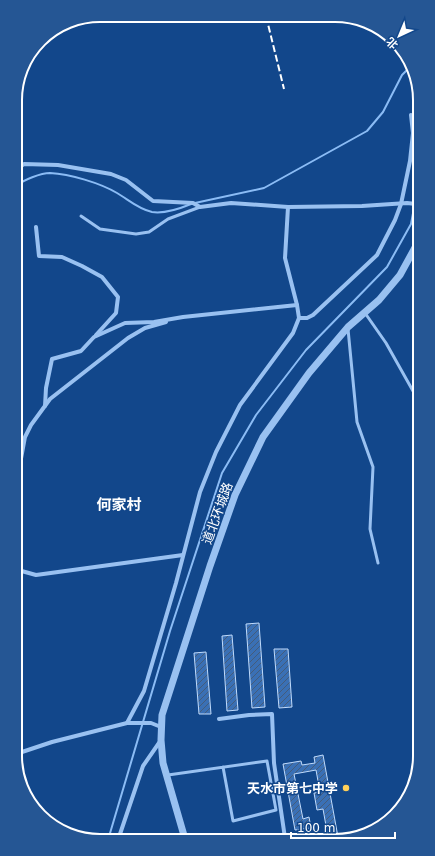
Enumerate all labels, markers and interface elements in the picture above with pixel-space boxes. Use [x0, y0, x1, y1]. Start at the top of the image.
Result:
north arrow [379, 16, 419, 56]
text: 北 [384, 34, 401, 51]
street label: 道北环城路 [199, 480, 236, 546]
district label: 何家村 [96, 496, 142, 514]
place label: 天水市第七中学 [247, 781, 338, 796]
marker: 天水市第七中学 [341, 783, 351, 793]
scale bar [291, 814, 395, 840]
text: 100 m [297, 821, 335, 835]

